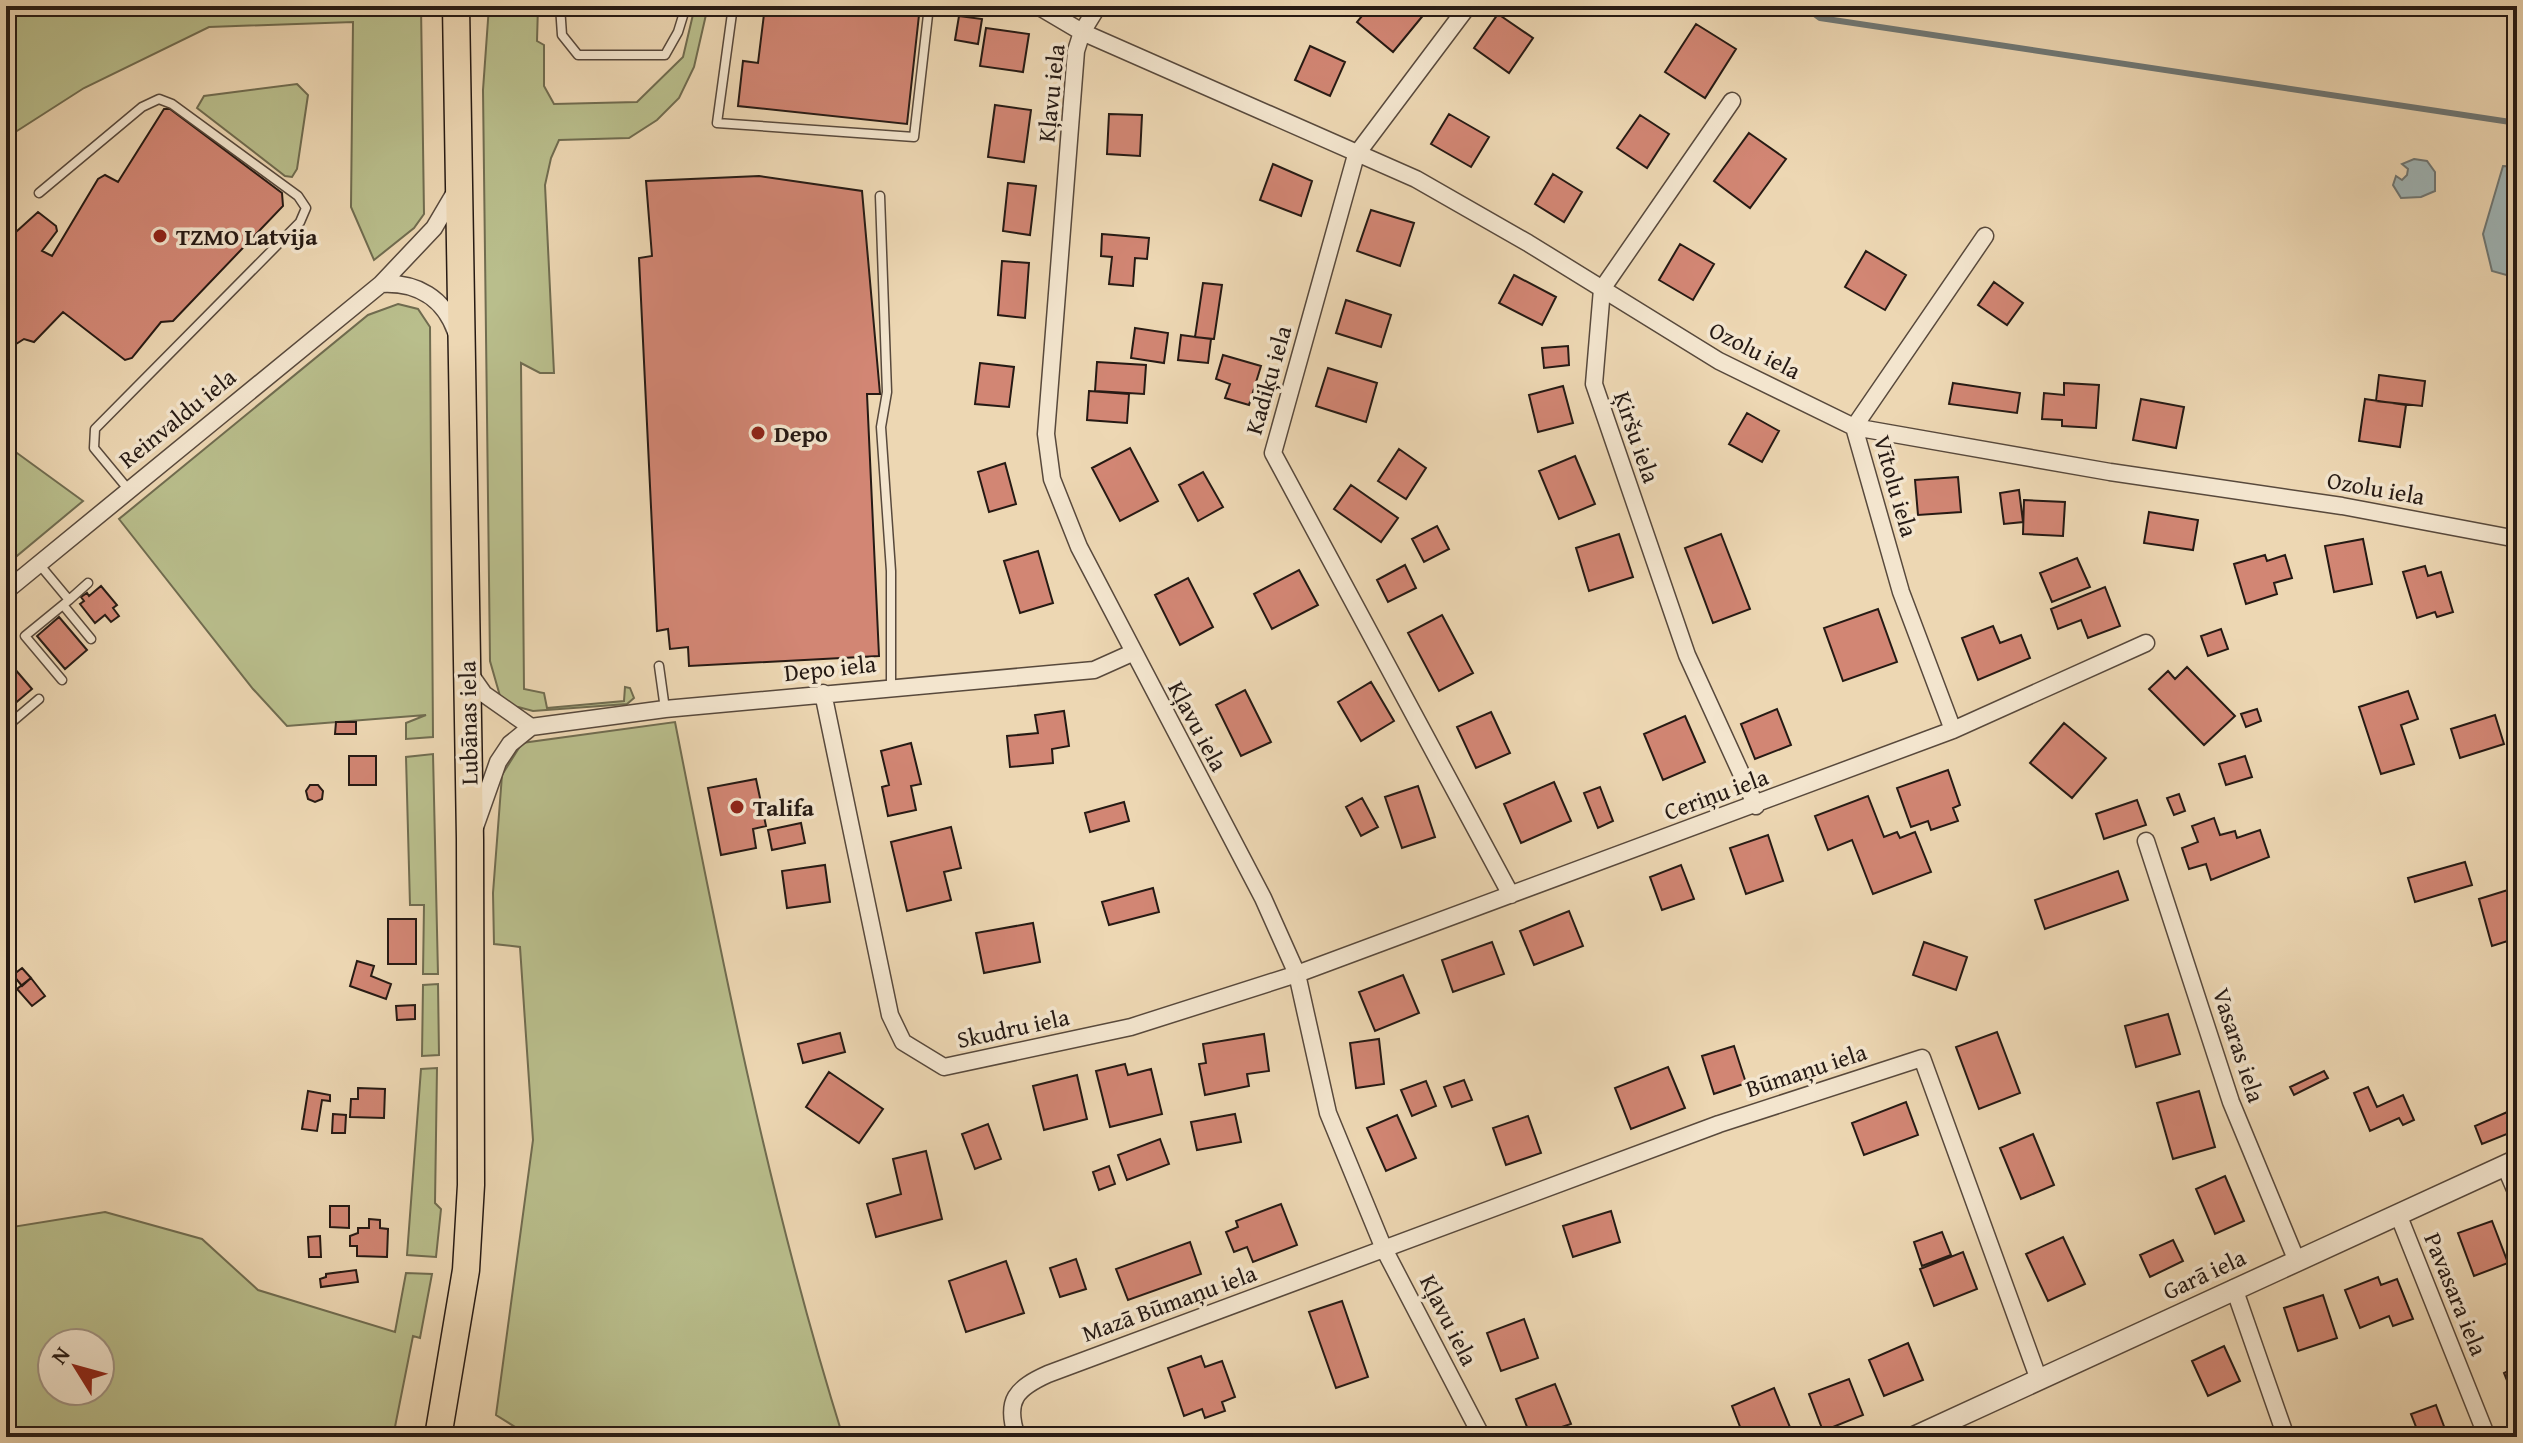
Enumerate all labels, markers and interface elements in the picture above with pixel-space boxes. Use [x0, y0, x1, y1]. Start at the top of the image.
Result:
street label: Kļavu iela [1028, 42, 1074, 144]
place label: TZMO Latvija [176, 219, 318, 254]
marker: TZMO Latvija [151, 227, 169, 245]
street label: Ozolu iela [1703, 312, 1807, 388]
street label: Kadiķu iela [1236, 321, 1300, 438]
street label: Reinvaldu iela [111, 359, 244, 476]
street label: Ķiršu iela [1605, 387, 1669, 488]
place label: Depo [774, 416, 828, 451]
marker: Depo [749, 424, 767, 442]
street label: Vītolu iela [1865, 431, 1927, 542]
street label: Ozolu iela [2324, 462, 2428, 514]
street label: Depo iela [782, 646, 878, 690]
street label: Lubānas iela [449, 660, 487, 785]
street label: Kļavu iela [1159, 674, 1237, 778]
street label: Ceriņu iela [1659, 759, 1774, 829]
place label: Talifa [753, 790, 815, 825]
marker: Talifa [728, 798, 746, 816]
street label: Vasaras iela [2204, 983, 2274, 1107]
street label: Skudru iela [954, 999, 1073, 1057]
street label: Būmaņu iela [1741, 1034, 1872, 1106]
street label: Pavasara iela [2415, 1227, 2497, 1361]
street label: Garā iela [2157, 1239, 2252, 1308]
street label: Mazā Būmaņu iela [1077, 1255, 1262, 1351]
street label: Kļavu iela [1411, 1268, 1487, 1372]
north arrow [36, 1327, 116, 1407]
text: N [43, 1339, 77, 1370]

